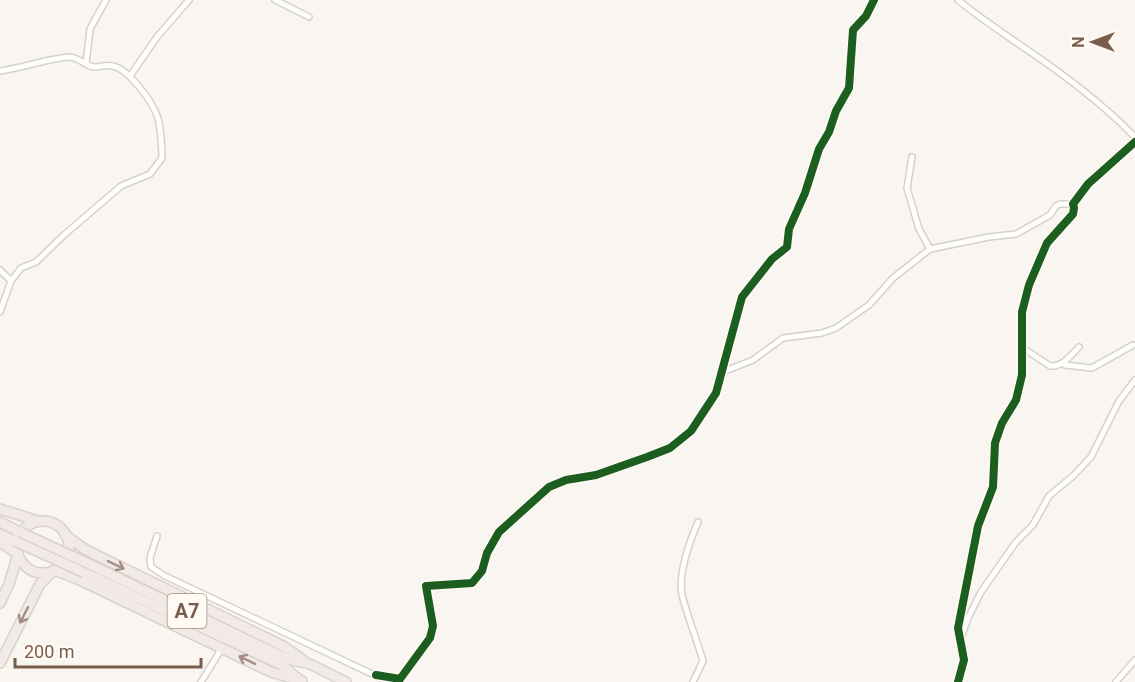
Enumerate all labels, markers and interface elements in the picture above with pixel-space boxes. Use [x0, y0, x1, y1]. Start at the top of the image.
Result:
north arrow [1063, 12, 1123, 72]
text: N [1069, 36, 1088, 48]
one-way arrow [106, 560, 124, 571]
road number: A7 [168, 594, 207, 628]
one-way arrow [18, 605, 30, 623]
scale bar [15, 631, 201, 669]
text: 200 m [24, 641, 75, 662]
one-way arrow [239, 654, 257, 666]

